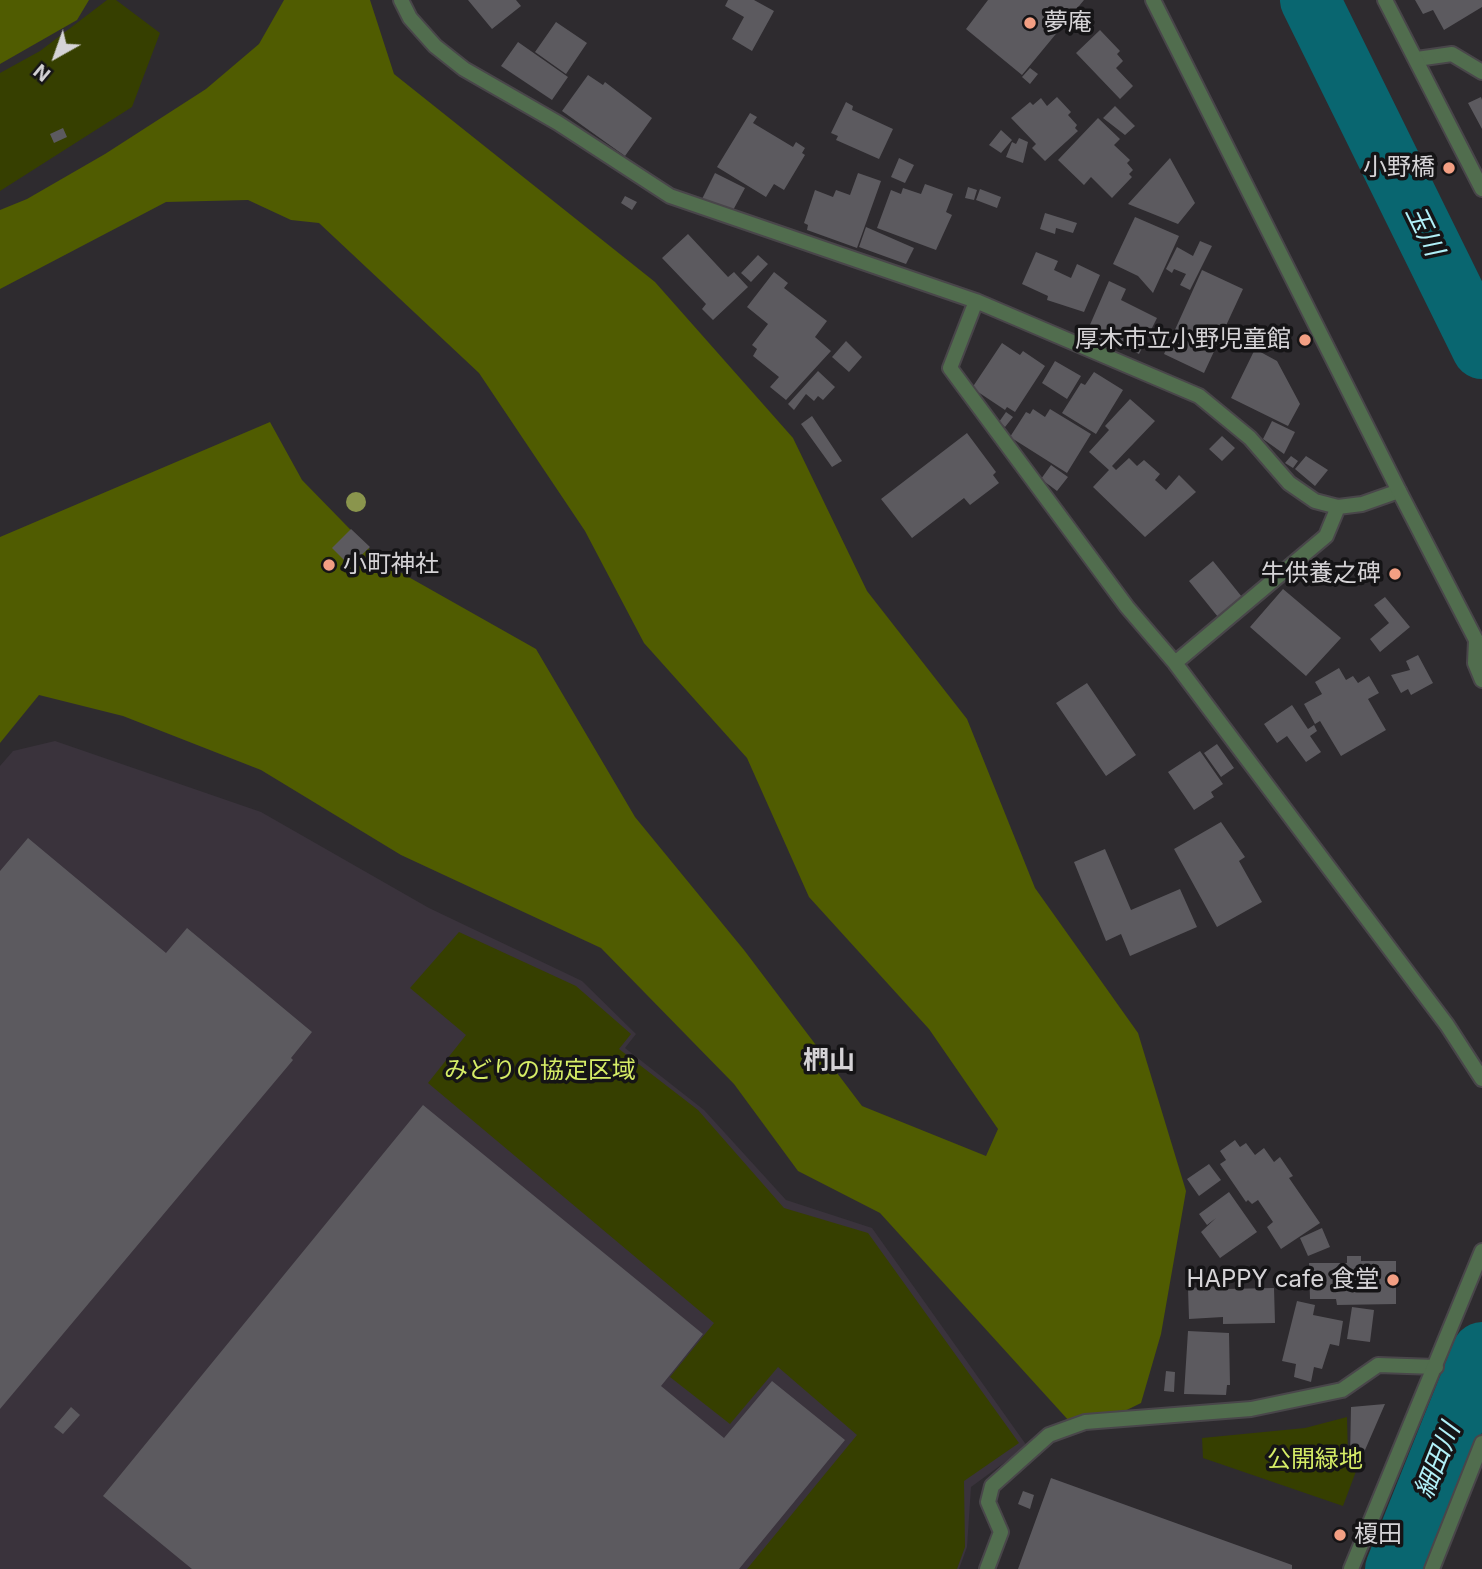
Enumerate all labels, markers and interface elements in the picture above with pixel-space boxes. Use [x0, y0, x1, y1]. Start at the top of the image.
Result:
place label: 夢庵 [1044, 9, 1092, 37]
marker: 夢庵 [1022, 15, 1038, 31]
north arrow [21, 21, 91, 91]
text: N [29, 59, 55, 86]
place label: 小野橋 [1363, 154, 1435, 182]
marker: 小野橋 [1441, 160, 1457, 176]
water label: 玉川 [1399, 201, 1449, 261]
place label: 厚木市立小野児童館 [1075, 326, 1291, 354]
marker: 厚木市立小野児童館 [1297, 332, 1313, 348]
place label: 小町神社 [343, 551, 439, 579]
marker: 小町神社 [321, 557, 337, 573]
place label: 牛供養之碑 [1261, 560, 1381, 588]
marker: 牛供養之碑 [1387, 566, 1403, 582]
district label: 椚山 [803, 1045, 855, 1077]
park label: みどりの協定区域 [444, 1057, 636, 1085]
place label: HAPPY cafe 食堂 [1187, 1266, 1379, 1294]
marker: HAPPY cafe 食堂 [1385, 1272, 1401, 1288]
water label: 細田川 [1409, 1419, 1467, 1503]
park label: 公開緑地 [1267, 1446, 1363, 1474]
place label: 榎田 [1354, 1521, 1402, 1549]
marker: 榎田 [1332, 1527, 1348, 1543]

